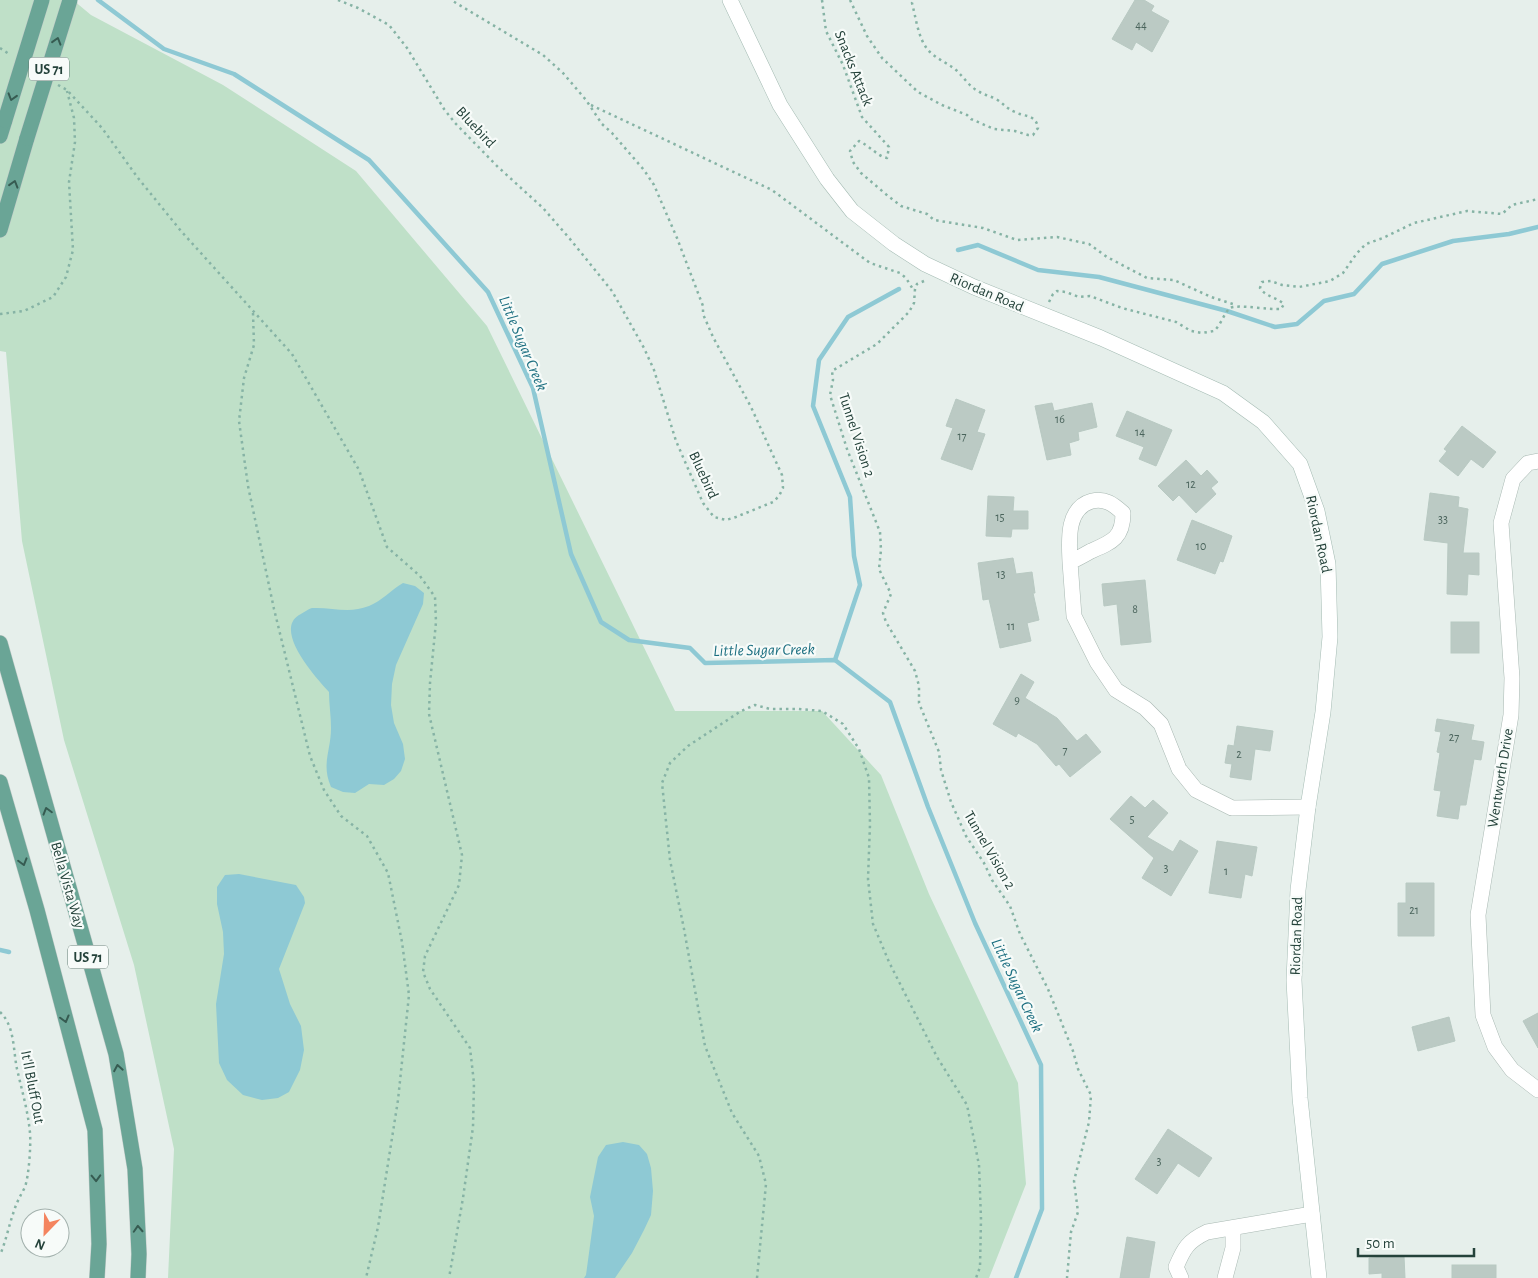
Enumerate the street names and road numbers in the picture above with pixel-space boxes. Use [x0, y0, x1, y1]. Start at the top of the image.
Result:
street label: Snacks Attack [832, 28, 875, 108]
road number: US 71 [29, 58, 69, 80]
street label: Bluebird [453, 104, 498, 151]
street label: Riordan Road [948, 270, 1026, 315]
street label: Tunnel Vision 2 [836, 391, 877, 479]
street label: Bluebird [686, 449, 721, 501]
street label: Riordan Road [1303, 494, 1334, 574]
street label: Wentworth Drive [1485, 727, 1516, 829]
street label: Tunnel Vision 2 [961, 809, 1018, 892]
street label: Bella Vista Way [48, 840, 87, 931]
street label: Riordan Road [1288, 896, 1305, 976]
road number: US 71 [68, 946, 108, 969]
street label: It'll Bluff Out [18, 1049, 47, 1125]

